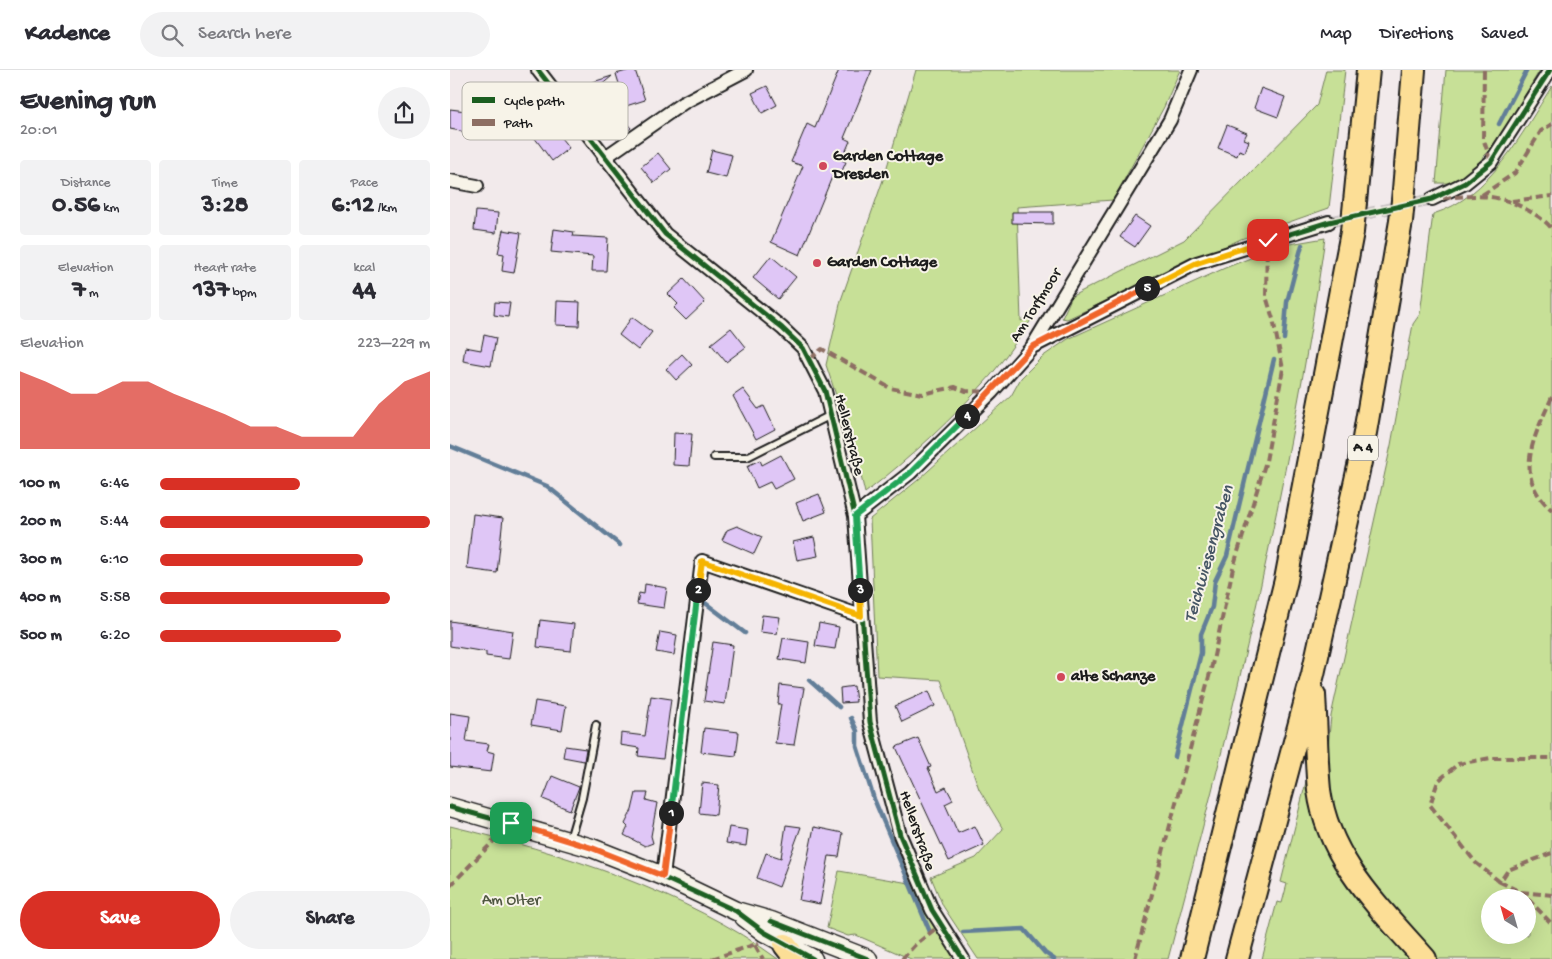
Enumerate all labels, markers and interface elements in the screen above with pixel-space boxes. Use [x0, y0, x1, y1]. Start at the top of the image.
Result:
search box [140, 12, 490, 57]
text: Kadence [25, 20, 110, 49]
icon: search [158, 21, 186, 49]
text: Search here [198, 23, 292, 46]
text: Map [1320, 24, 1352, 45]
text: Directions [1380, 24, 1453, 45]
text: Saved [1481, 24, 1527, 45]
legend [462, 82, 628, 140]
text: Evening run [20, 86, 156, 119]
button: share [378, 87, 430, 139]
text: Cycle path [504, 94, 565, 111]
text: Path [503, 116, 533, 133]
text: 20:01 [20, 122, 58, 141]
place label: Garden Cottage Dresden [831, 148, 944, 185]
marker: Garden Cottage Dresden [817, 160, 829, 172]
text: Distance [61, 175, 110, 192]
text: Time [212, 175, 238, 192]
text: Pace [351, 175, 378, 192]
text: 0.56 [52, 192, 100, 221]
text: 3:28 [202, 192, 248, 221]
text: 6:12 [331, 192, 374, 221]
text: km [100, 200, 119, 217]
text: /km [374, 200, 397, 217]
pin [1247, 219, 1289, 261]
icon: check [1254, 226, 1282, 254]
place label: Garden Cottage [827, 254, 938, 273]
marker: Garden Cottage [811, 257, 823, 269]
text: Elevation [58, 260, 113, 277]
text: Heart rate [194, 260, 256, 277]
text: kcal [353, 260, 375, 277]
street label: Am Torfmoor [1007, 265, 1068, 346]
pin: 5 [1134, 276, 1160, 300]
text: 7 [73, 277, 86, 306]
text: 137 [193, 277, 229, 306]
text: 44 [352, 277, 376, 306]
text: 5 [1144, 280, 1151, 297]
text: m [86, 285, 99, 302]
text: bpm [229, 285, 257, 302]
text: Elevation [20, 335, 84, 354]
text: 223–229 m [357, 335, 430, 354]
street label: Hellerstraße [829, 392, 867, 478]
pin: 4 [954, 404, 980, 428]
text: 4 [964, 408, 971, 425]
road number: A 4 [1348, 436, 1378, 460]
text: 100 m [20, 475, 60, 494]
text: 6:46 [100, 475, 129, 494]
water label: Teichwiesengraben [1180, 483, 1240, 625]
text: 200 m [20, 513, 61, 532]
text: 5:44 [100, 513, 129, 532]
text: 300 m [20, 551, 62, 570]
text: 6:10 [100, 551, 129, 570]
pin: 2 [686, 578, 710, 602]
pin: 3 [848, 578, 872, 602]
text: 2 [695, 582, 702, 599]
text: 3 [857, 582, 864, 599]
text: 400 m [20, 589, 61, 608]
text: 5:58 [100, 589, 131, 608]
text: 500 m [20, 627, 62, 646]
text: 6:20 [100, 627, 130, 646]
place label: alte Schanze [1070, 668, 1156, 687]
marker: alte Schanze [1055, 671, 1067, 683]
street label: Hellerstraße [893, 789, 939, 874]
pin: 1 [658, 800, 684, 826]
pin [490, 802, 532, 844]
text: 1 [669, 805, 674, 822]
icon: arrive [497, 809, 525, 837]
north arrow [1481, 889, 1536, 944]
map controls [1481, 889, 1536, 944]
button: Save [20, 891, 220, 949]
button: Share [230, 891, 430, 949]
park label: Am Olter [482, 892, 541, 911]

